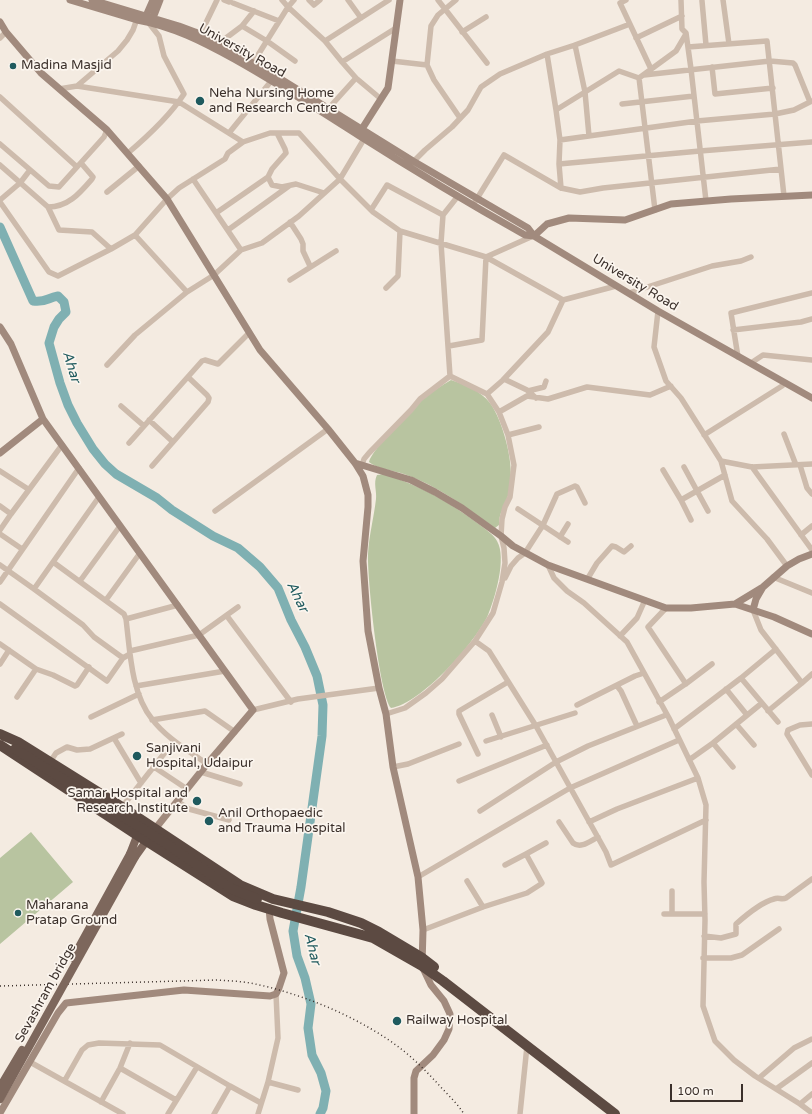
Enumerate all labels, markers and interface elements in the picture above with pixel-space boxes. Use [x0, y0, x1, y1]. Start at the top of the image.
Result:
street label: University Road [196, 21, 288, 81]
place label: Madina Masjid [21, 58, 112, 74]
marker: Madina Masjid [8, 61, 18, 71]
place label: Neha Nursing Home and Research Centre [209, 86, 337, 117]
marker: Neha Nursing Home and Research Centre [194, 95, 206, 107]
street label: University Road [589, 251, 681, 315]
water label: Ahar [58, 349, 84, 385]
water label: Ahar [282, 579, 312, 615]
place label: Sanjivani Hospital, Udaipur [146, 741, 253, 772]
marker: Sanjivani Hospital, Udaipur [131, 750, 143, 762]
place label: Samar Hospital and Research Institute [68, 786, 188, 817]
marker: Samar Hospital and Research Institute [191, 795, 203, 807]
place label: Anil Orthopaedic and Trauma Hospital [218, 806, 345, 837]
marker: Anil Orthopaedic and Trauma Hospital [203, 815, 215, 827]
place label: Maharana Pratap Ground [26, 898, 117, 929]
marker: Maharana Pratap Ground [13, 908, 23, 918]
water label: Ahar [300, 931, 324, 967]
street label: Sevashram bridge [12, 941, 80, 1045]
place label: Railway Hospital [406, 1013, 508, 1029]
marker: Railway Hospital [391, 1015, 403, 1027]
scale bar [672, 1076, 745, 1102]
text: 100 m [677, 1084, 714, 1098]

